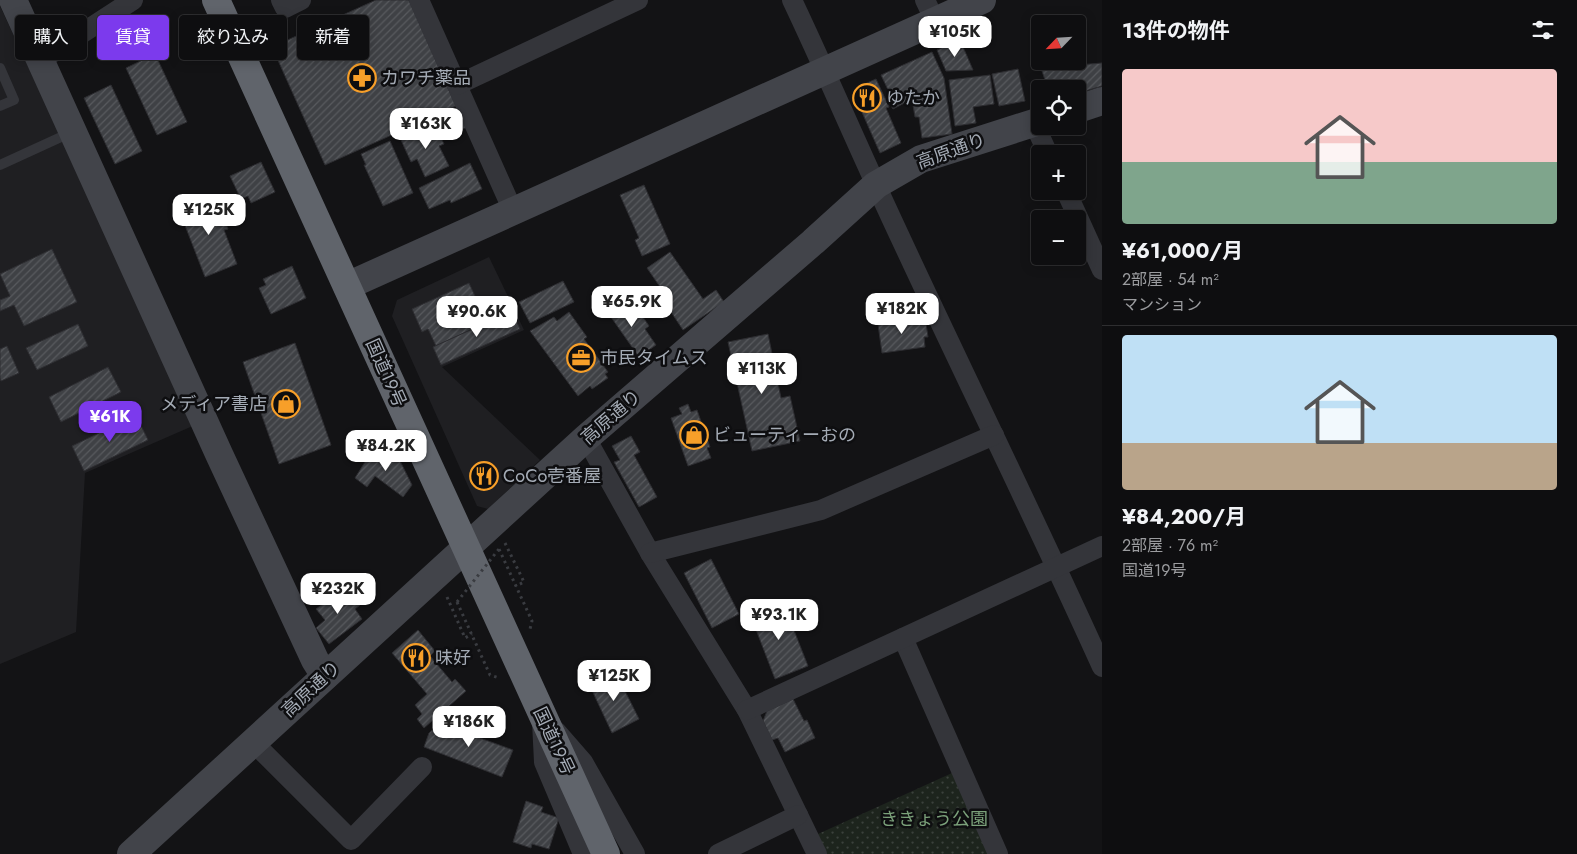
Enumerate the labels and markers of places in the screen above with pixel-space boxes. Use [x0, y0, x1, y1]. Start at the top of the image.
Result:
pin: ¥105K [920, 15, 990, 58]
pharmacy icon: カワチ薬品 [347, 63, 377, 93]
place label: カワチ薬品 [381, 65, 471, 91]
restaurant icon: ゆたか [852, 83, 882, 113]
place label: ゆたか [886, 85, 940, 111]
pin: ¥163K [391, 108, 461, 150]
pin: ¥125K [174, 194, 244, 236]
pin: ¥65.9K [591, 286, 673, 328]
pin: ¥182K [867, 292, 937, 335]
pin: ¥90.6K [436, 296, 518, 338]
office icon: 市民タイムス [566, 343, 596, 373]
place label: 市民タイムス [600, 345, 708, 371]
pin: ¥113K [727, 352, 797, 395]
shop icon: メディア書店 [271, 389, 301, 419]
place label: メディア書店 [160, 391, 267, 417]
pin: ¥61K [80, 400, 140, 443]
shop icon: ビューティーおの [679, 420, 709, 450]
place label: ビューティーおの [713, 422, 856, 448]
pin: ¥84.2K [345, 430, 427, 472]
restaurant icon: CoCo壱番屋 [469, 461, 499, 491]
place label: CoCo壱番屋 [503, 463, 601, 489]
pin: ¥232K [303, 572, 373, 615]
pin: ¥93.1K [738, 598, 820, 641]
restaurant icon: 味好 [401, 643, 431, 673]
place label: 味好 [435, 645, 471, 671]
pin: ¥125K [579, 660, 649, 702]
pin: ¥186K [434, 706, 504, 748]

